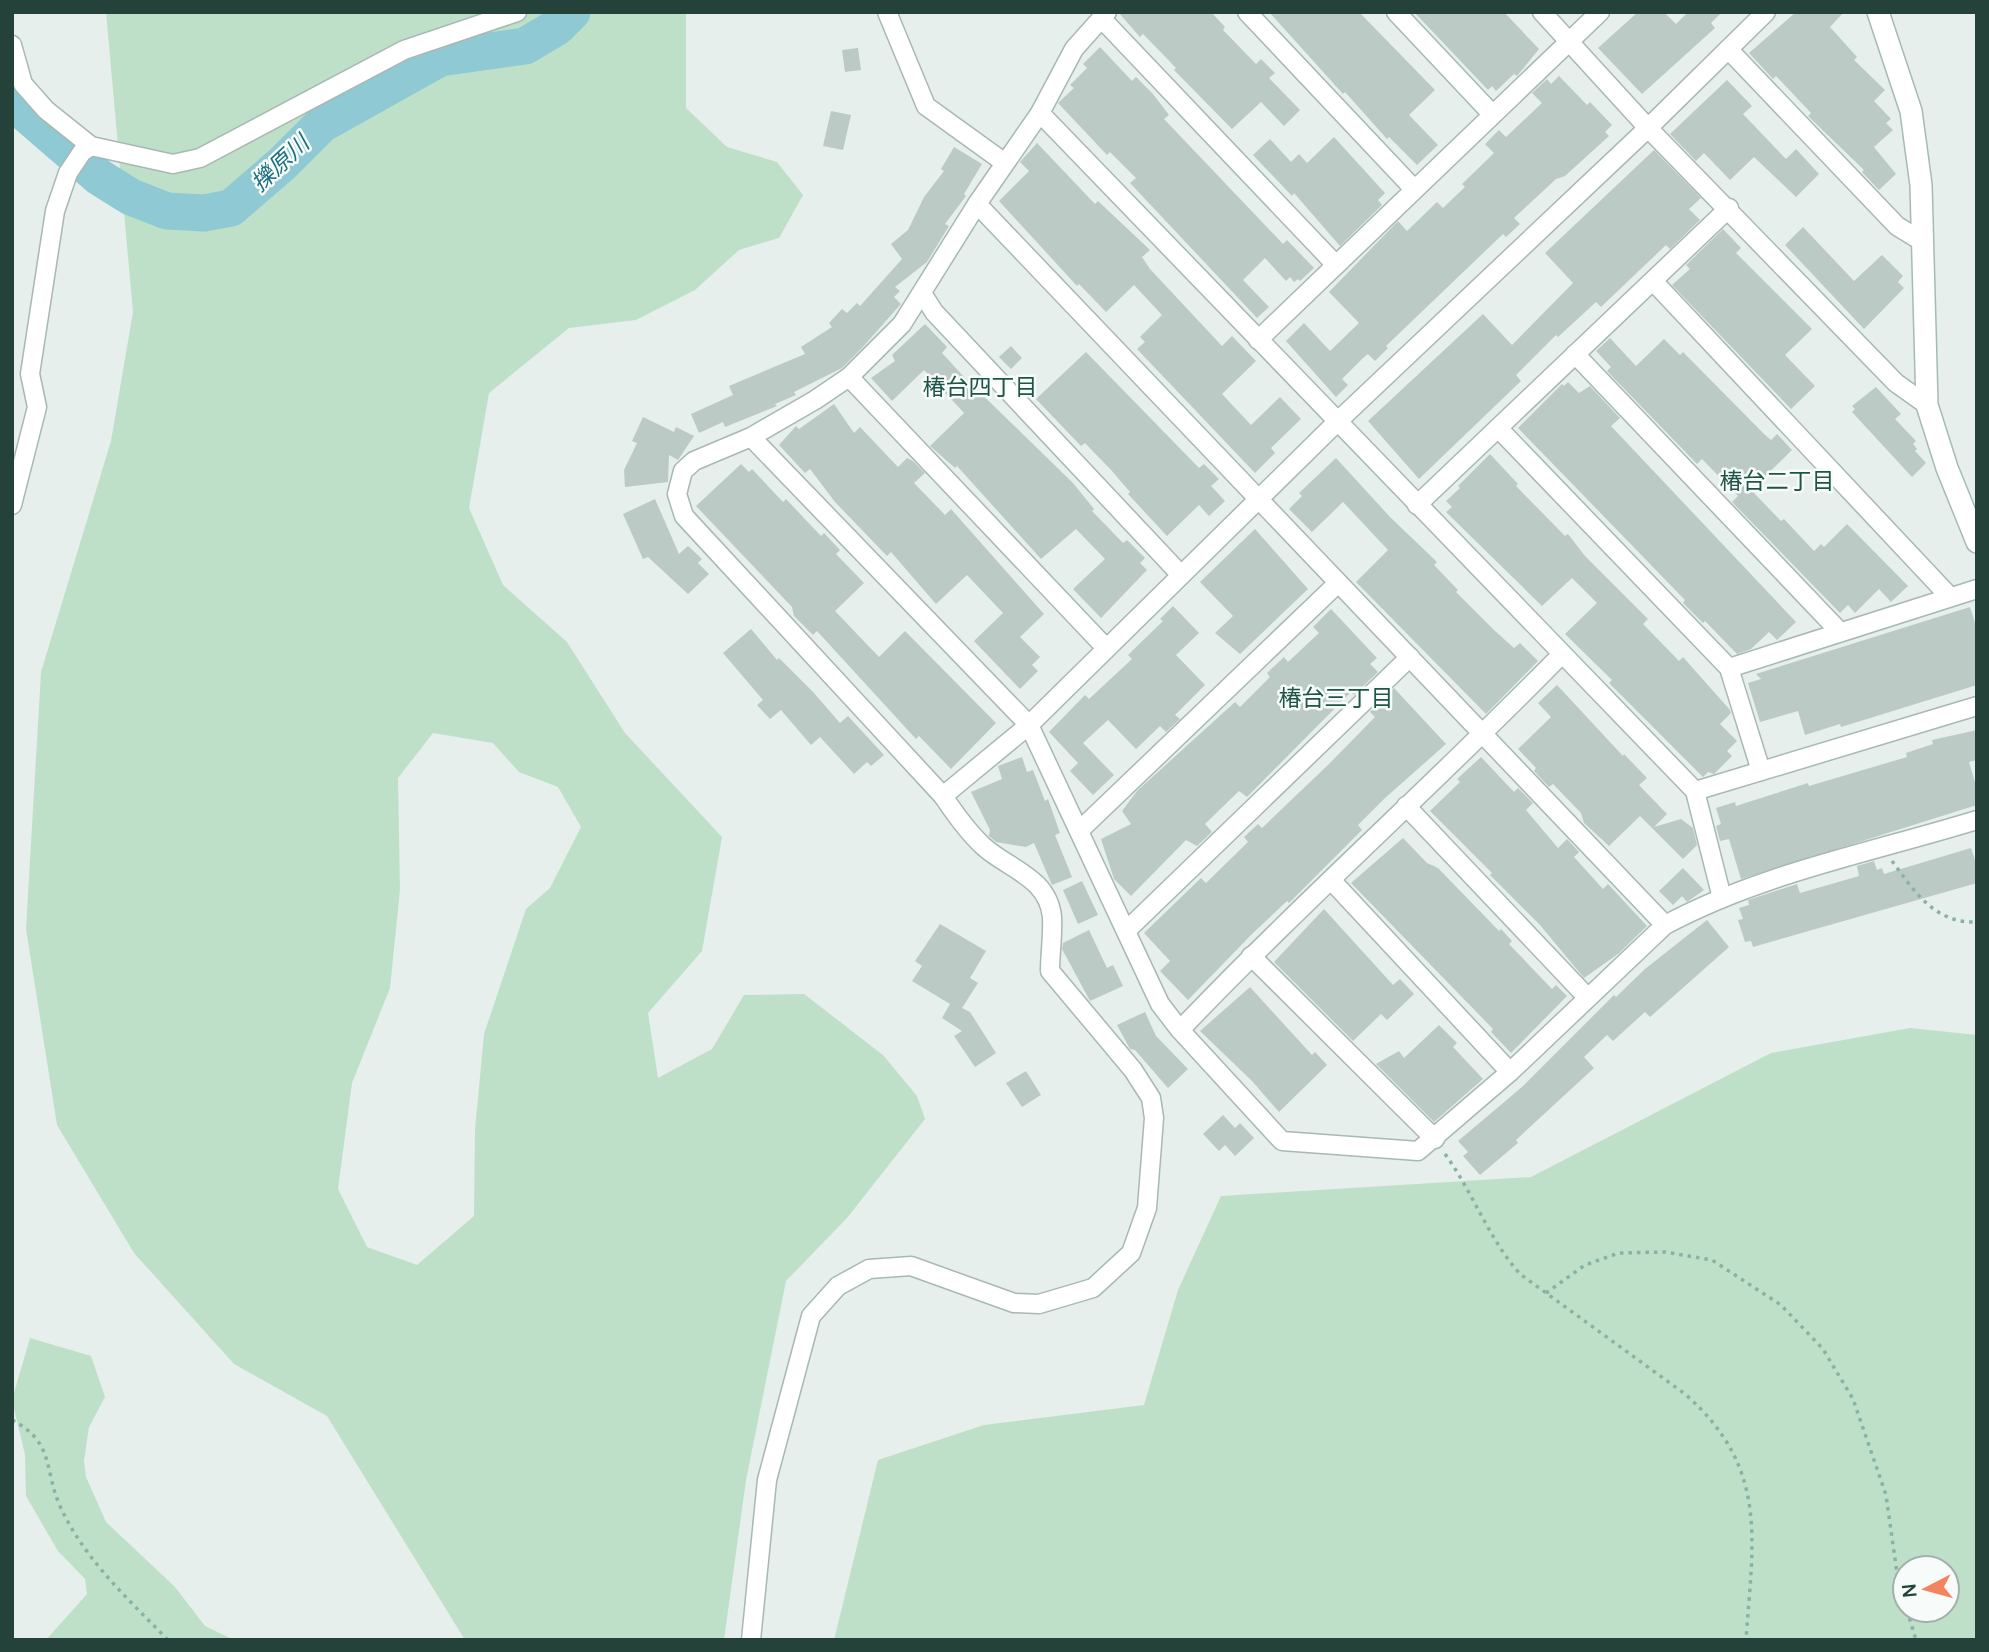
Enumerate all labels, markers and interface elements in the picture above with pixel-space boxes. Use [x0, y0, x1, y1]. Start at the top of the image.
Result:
water label: 擽原川 [243, 125, 318, 197]
district label: 椿台四丁目 [923, 370, 1038, 402]
district label: 椿台二丁目 [1720, 464, 1835, 496]
district label: 椿台三丁目 [1279, 681, 1394, 713]
north arrow [1891, 1554, 1961, 1624]
text: N [1895, 1583, 1923, 1599]

